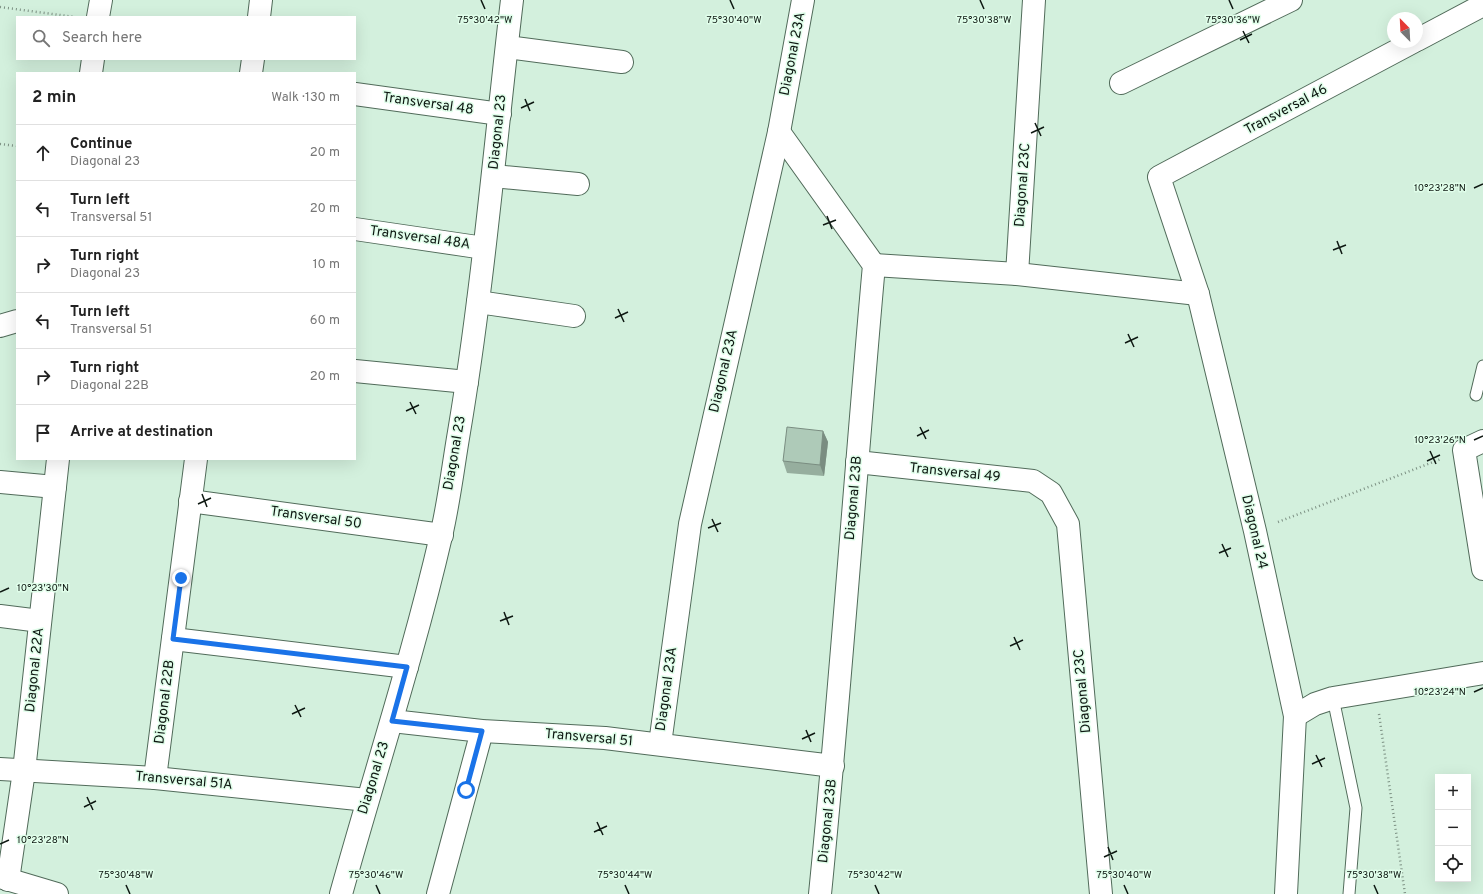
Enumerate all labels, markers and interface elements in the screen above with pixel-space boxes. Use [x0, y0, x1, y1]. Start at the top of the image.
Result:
street label: Diagonal 23A [777, 11, 809, 97]
north arrow [1387, 12, 1423, 48]
text: 75°30'42"W [458, 14, 512, 27]
text: 75°30'40"W [706, 14, 762, 27]
text: 75°30'38"W [957, 14, 1011, 27]
text: 75°30'36"W [1206, 14, 1260, 27]
search box [16, 16, 356, 60]
icon: search [30, 27, 52, 49]
text: Search here [62, 29, 142, 48]
street label: Transversal 46 [1242, 81, 1330, 139]
text: 2 min [32, 87, 76, 109]
street label: Transversal 48 [381, 89, 475, 119]
text: Walk · 130 m [271, 90, 340, 106]
street label: Diagonal 23 [486, 94, 510, 170]
text: Continue [70, 135, 132, 154]
icon: ahead [32, 142, 54, 164]
street label: Diagonal 23C [1012, 142, 1034, 228]
text: 20 m [310, 145, 340, 161]
text: Diagonal 23 [70, 154, 140, 170]
text: 10°23'28"N [1414, 182, 1466, 195]
text: Turn left [70, 191, 130, 210]
icon: left [32, 198, 54, 220]
text: 20 m [310, 201, 340, 217]
text: Transversal 51 [70, 210, 152, 226]
street label: Transversal 48A [369, 223, 471, 253]
text: Turn right [70, 247, 139, 266]
icon: right [32, 254, 54, 276]
text: 10 m [313, 257, 340, 273]
text: Diagonal 23 [70, 266, 140, 282]
text: Turn left [70, 303, 130, 322]
icon: left [32, 310, 54, 332]
text: 60 m [310, 313, 340, 329]
text: Transversal 51 [70, 322, 152, 338]
street label: Diagonal 23A [706, 328, 742, 414]
text: Turn right [70, 359, 139, 378]
icon: right [32, 366, 54, 388]
text: 20 m [310, 369, 340, 385]
text: Diagonal 22B [70, 378, 149, 394]
street label: Diagonal 23 [440, 414, 470, 492]
icon: arrive [32, 422, 54, 444]
text: Arrive at destination [70, 423, 213, 442]
text: 10°23'26"N [1414, 434, 1466, 447]
street label: Diagonal 23B [842, 455, 866, 541]
street label: Transversal 49 [909, 460, 1001, 486]
street label: Diagonal 24 [1237, 493, 1271, 571]
street label: Transversal 50 [269, 503, 363, 533]
route end [172, 569, 190, 587]
text: 10°23'30"N [17, 582, 69, 595]
street label: Diagonal 22A [22, 627, 48, 713]
street label: Diagonal 23A [653, 646, 681, 732]
street label: Diagonal 23C [1071, 648, 1095, 734]
street label: Diagonal 22B [151, 659, 179, 745]
text: 10°23'24"N [1414, 686, 1466, 699]
street label: Transversal 51 [544, 726, 634, 750]
street label: Diagonal 23 [355, 739, 393, 817]
street label: Transversal 51A [135, 768, 233, 794]
map controls [1435, 774, 1471, 882]
button: + [1435, 774, 1471, 810]
street label: Diagonal 23B [815, 778, 841, 864]
route start [457, 781, 475, 799]
button: − [1435, 810, 1471, 846]
text: 10°23'28"N [17, 834, 69, 847]
button: locate [1435, 846, 1471, 882]
text: 75°30'48"W [99, 869, 153, 882]
text: 75°30'46"W [349, 869, 403, 882]
text: 75°30'44"W [598, 869, 652, 882]
text: 75°30'42"W [848, 869, 902, 882]
text: 75°30'40"W [1096, 869, 1152, 882]
text: 75°30'38"W [1347, 869, 1401, 882]

